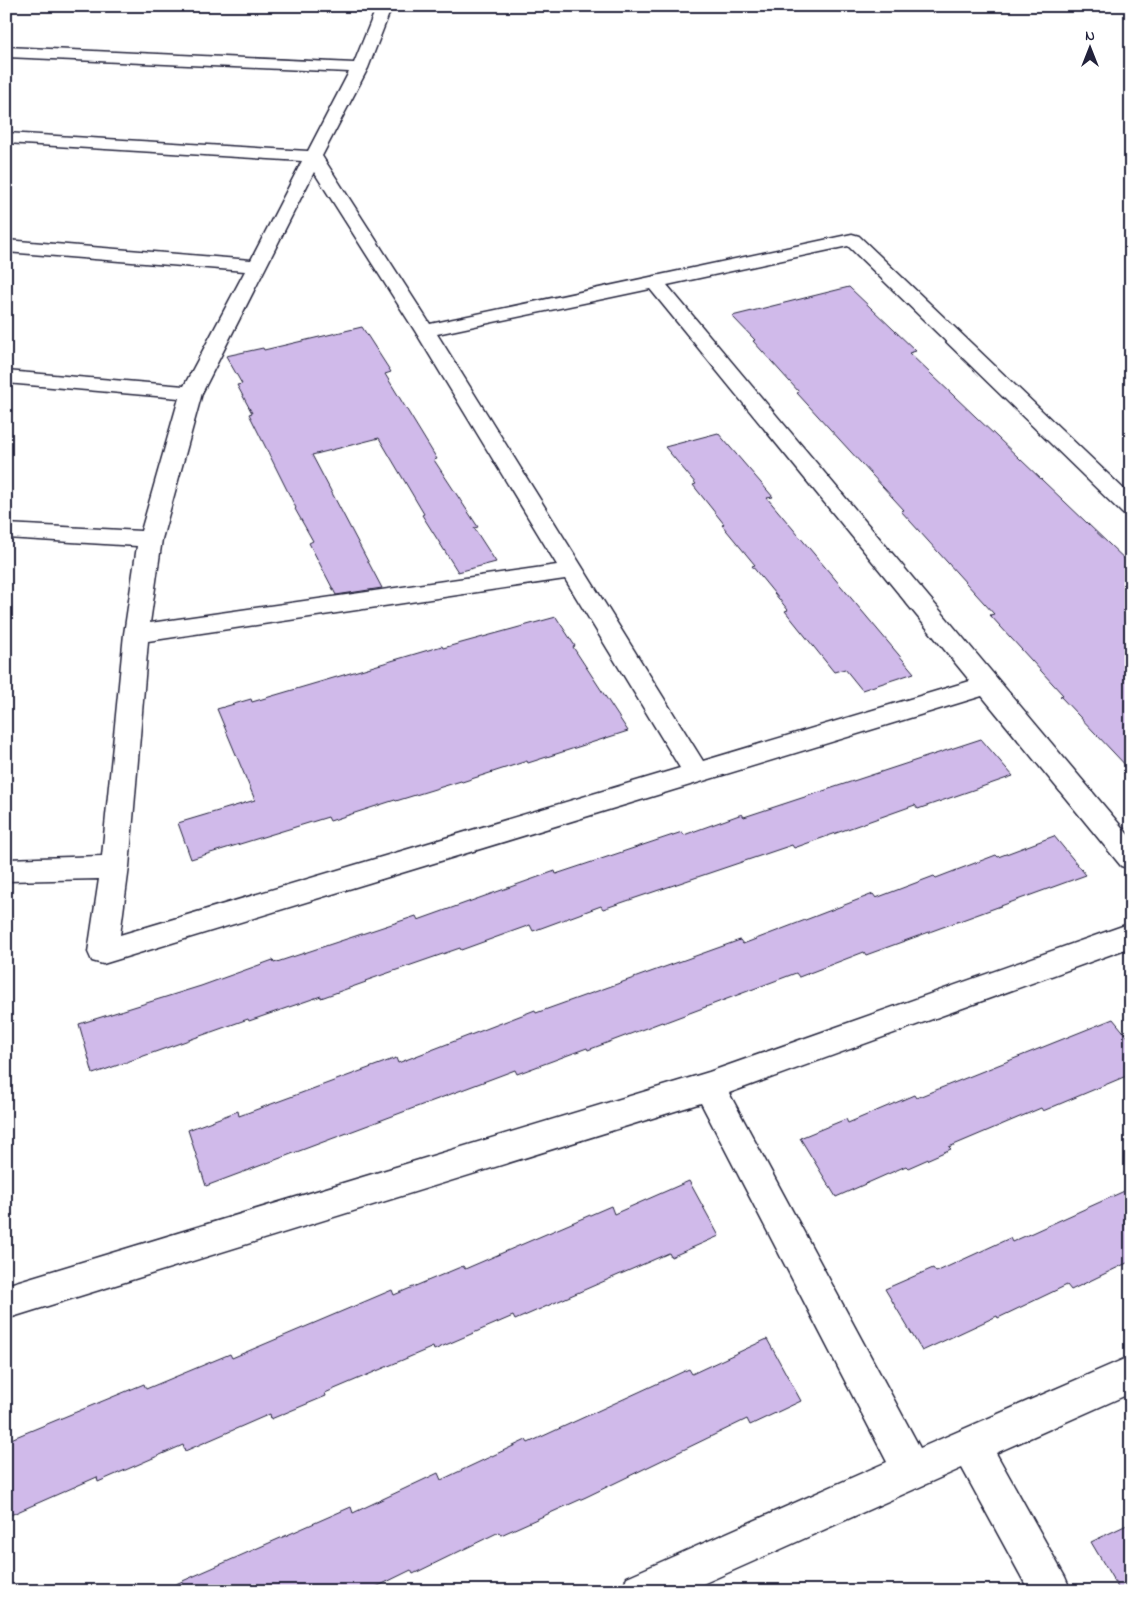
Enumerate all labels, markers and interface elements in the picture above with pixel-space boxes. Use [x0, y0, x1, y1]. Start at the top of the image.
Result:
north arrow [1064, 22, 1114, 72]
text: N [1085, 26, 1095, 47]

